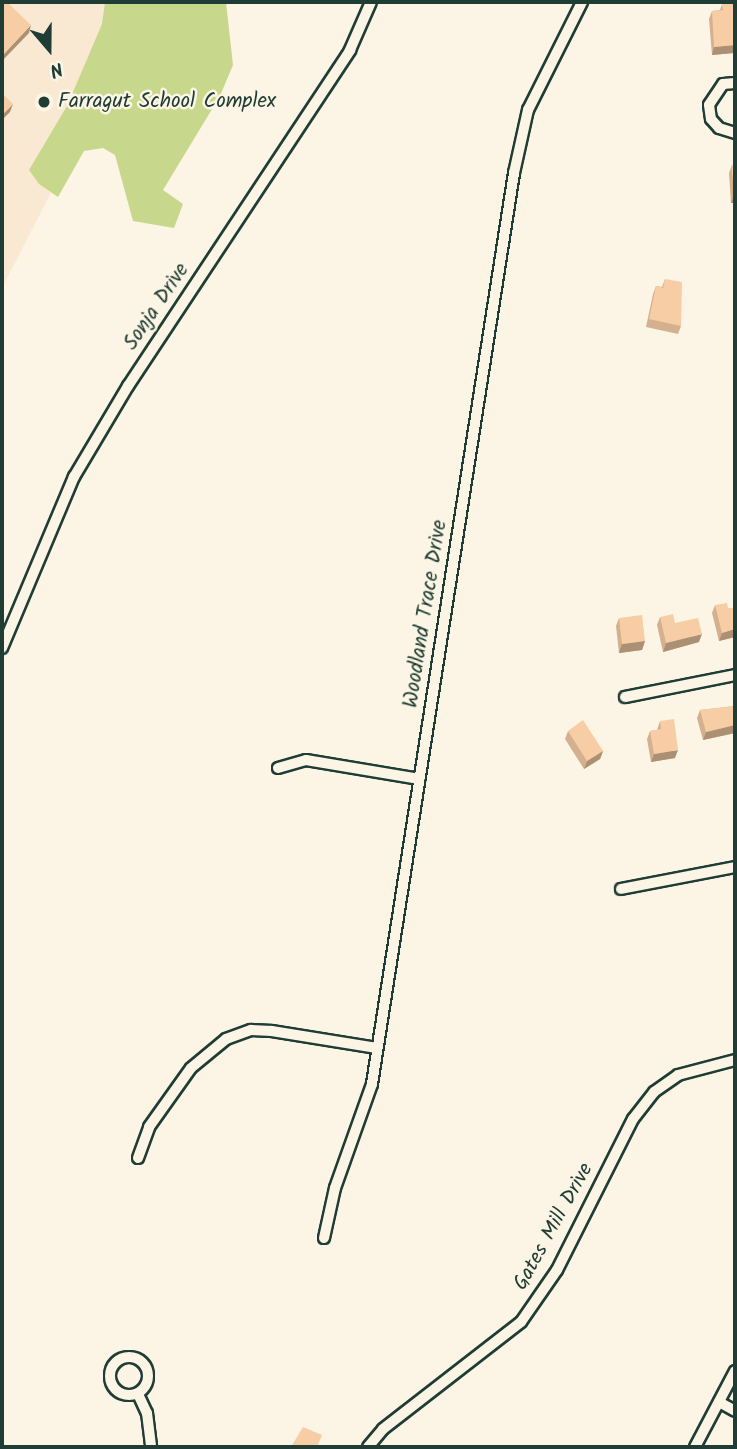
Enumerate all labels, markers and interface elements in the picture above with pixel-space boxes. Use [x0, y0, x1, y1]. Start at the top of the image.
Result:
north arrow [14, 14, 84, 84]
text: N [45, 53, 67, 85]
place label: Farragut School Complex [58, 89, 276, 115]
marker: Farragut School Complex [36, 94, 52, 110]
street label: Sonja Drive [119, 259, 195, 355]
street label: Woodland Trace Drive [399, 518, 453, 710]
street label: Gates Mill Drive [509, 1159, 599, 1295]

